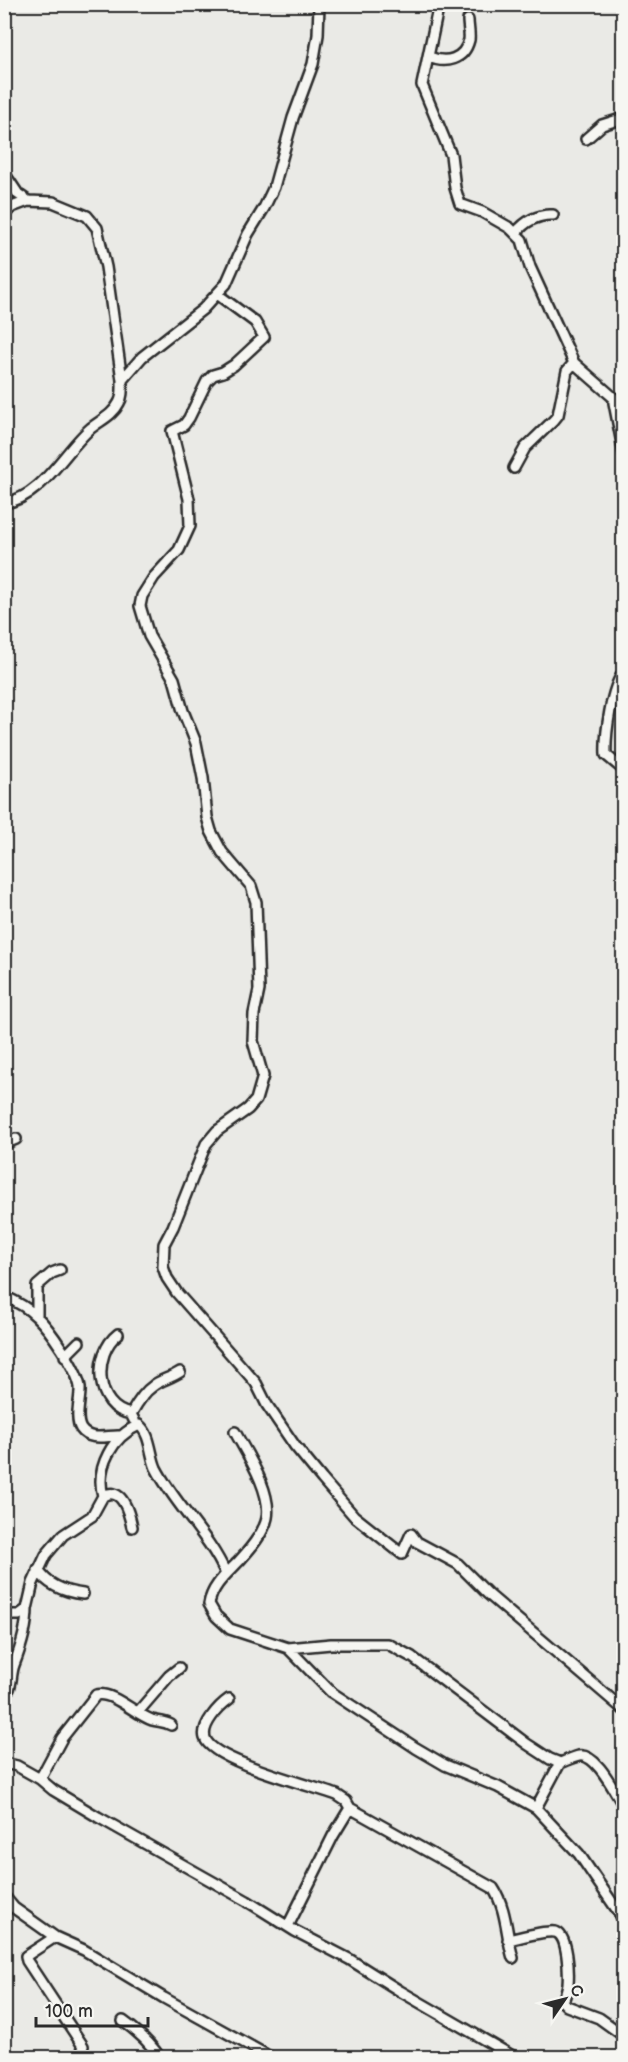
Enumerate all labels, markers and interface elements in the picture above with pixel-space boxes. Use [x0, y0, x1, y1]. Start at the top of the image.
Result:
north arrow [535, 1969, 595, 2029]
text: С [565, 1981, 587, 2001]
scale bar [36, 1990, 148, 2028]
text: 100 m [45, 2001, 93, 2022]

